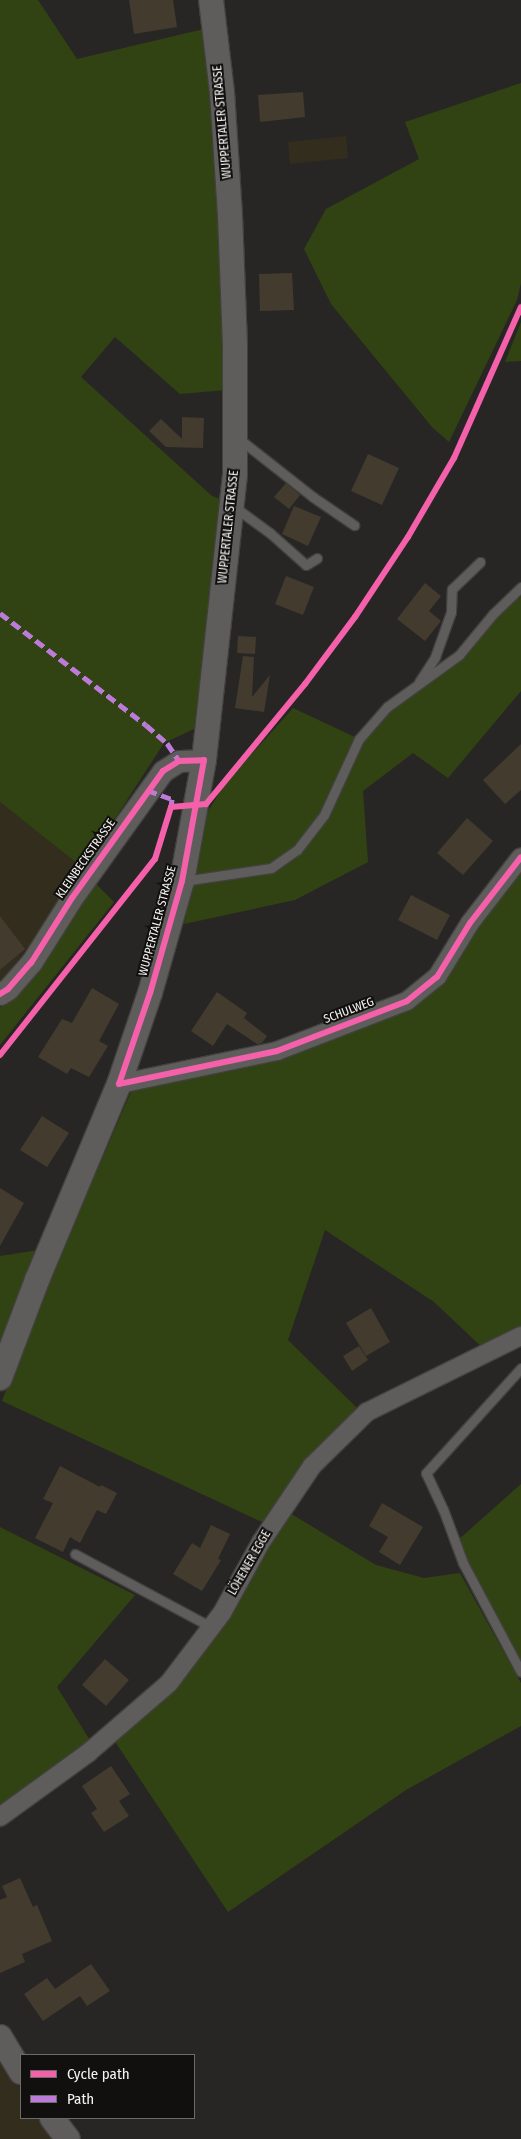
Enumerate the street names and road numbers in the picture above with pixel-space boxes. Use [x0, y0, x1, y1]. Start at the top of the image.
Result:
street label: WUPPERTALER STRASSE [211, 65, 235, 179]
street label: WUPPERTALER STRASSE [216, 470, 242, 584]
street label: KLEINBECKSTRASSE [53, 817, 119, 901]
street label: WUPPERTALER STRASSE [136, 864, 180, 978]
street label: SCHULWEG [322, 995, 376, 1027]
street label: LÖHENER EGGE [226, 1528, 274, 1598]

